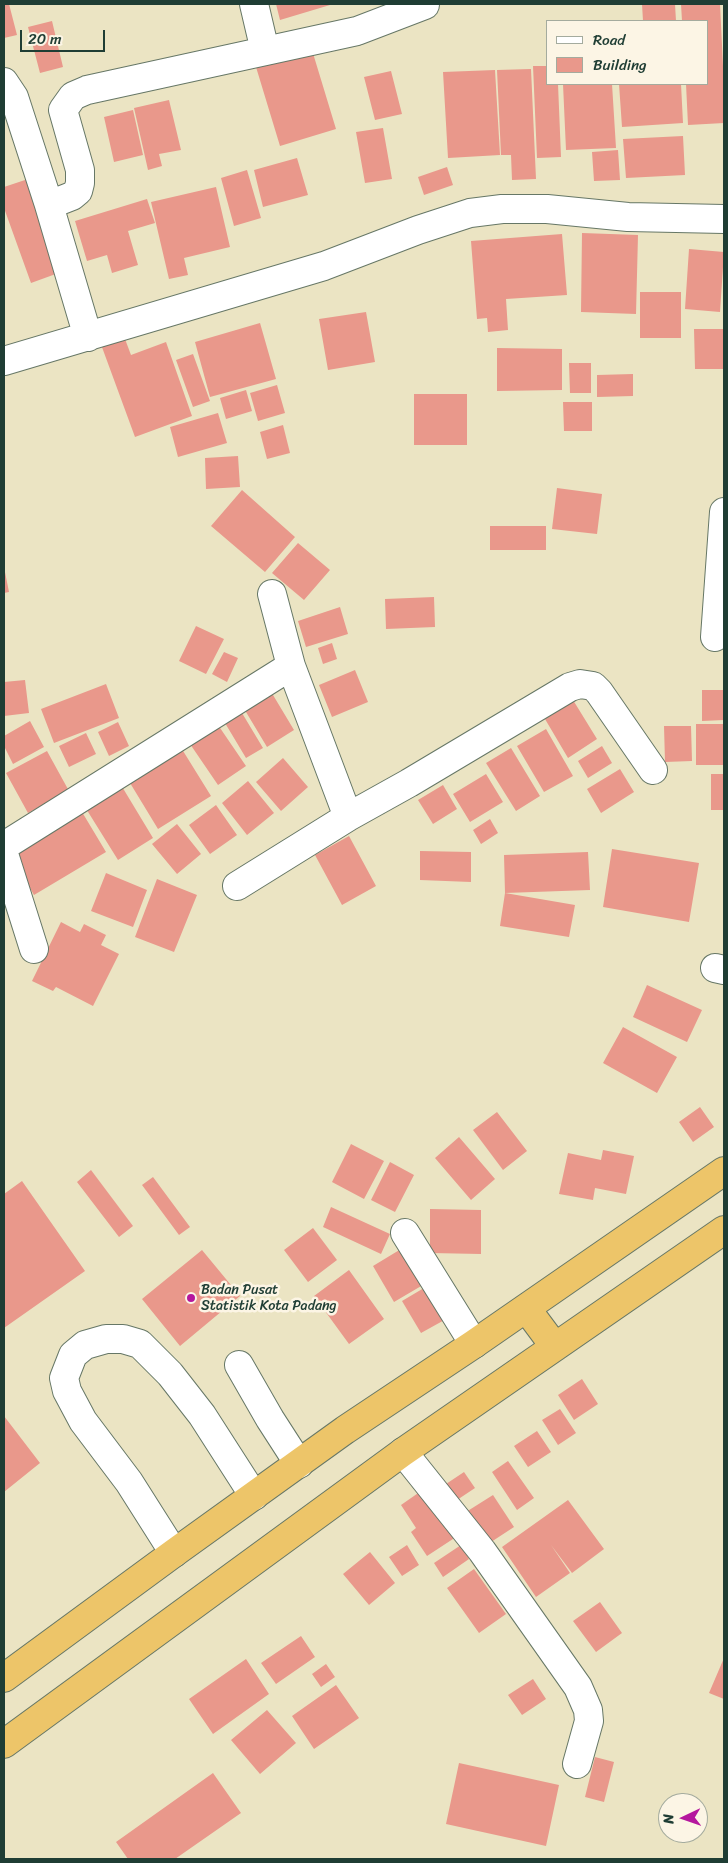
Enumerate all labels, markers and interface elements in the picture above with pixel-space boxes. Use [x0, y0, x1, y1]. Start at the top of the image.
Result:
scale bar [22, 20, 108, 52]
legend [546, 20, 708, 85]
text: 20 m [28, 26, 62, 52]
text: Road [593, 27, 625, 53]
text: Building [593, 52, 647, 78]
place label: Badan Pusat Statistik Kota Padang [201, 1282, 337, 1314]
marker: Badan Pusat Statistik Kota Padang [185, 1292, 197, 1304]
north arrow [658, 1793, 708, 1843]
text: N [656, 1813, 681, 1824]

